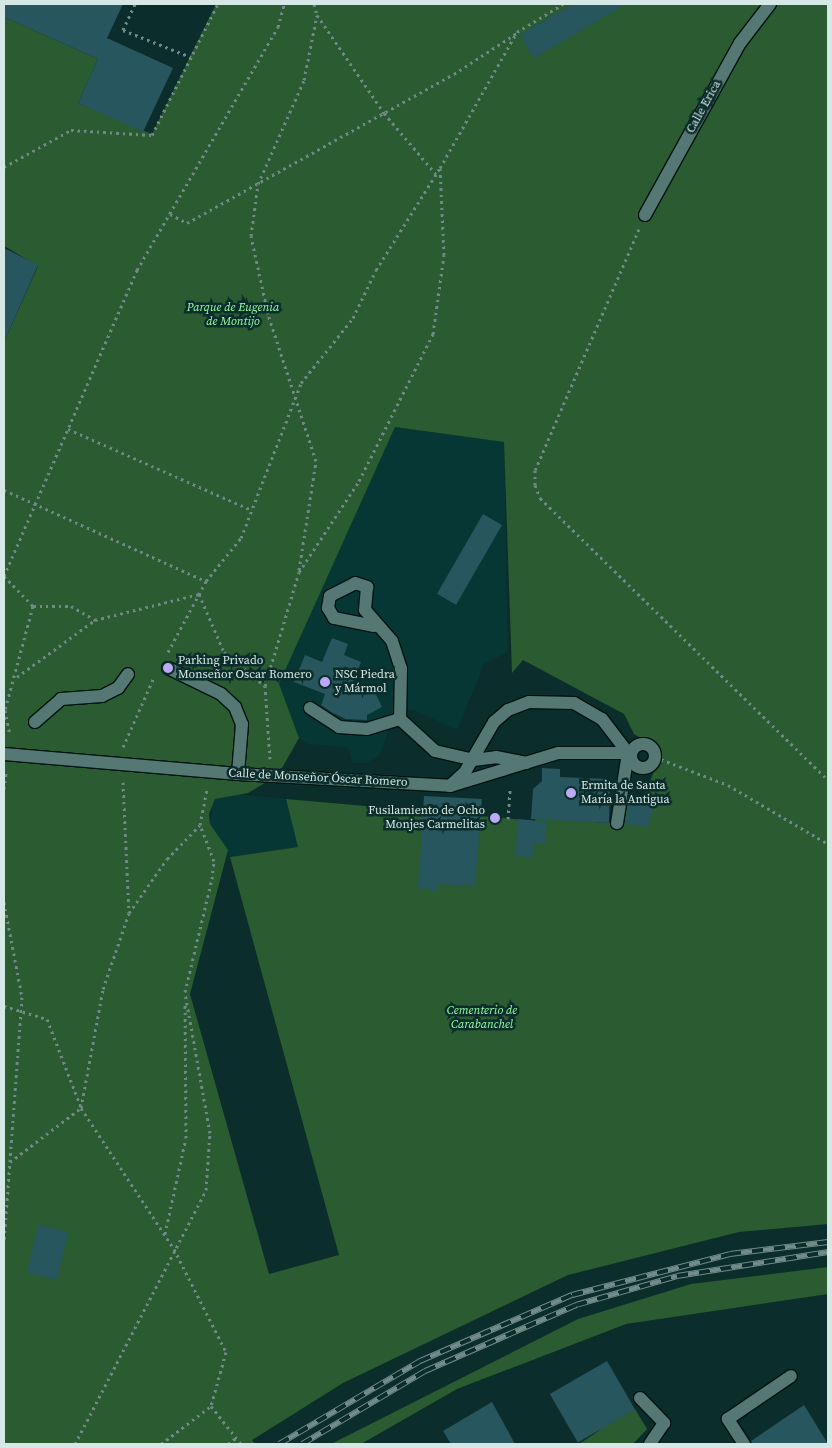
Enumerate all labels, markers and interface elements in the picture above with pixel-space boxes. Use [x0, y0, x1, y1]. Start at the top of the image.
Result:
street label: Calle Erica [684, 78, 724, 136]
park label: Parque de Eugenia de Montijo [187, 301, 279, 329]
place label: Parking Privado Monseñor Oscar Romero [178, 654, 312, 682]
marker: Parking Privado Monseñor Oscar Romero [162, 662, 174, 674]
place label: NSC Piedra y Mármol [335, 668, 395, 696]
marker: NSC Piedra y Mármol [319, 676, 331, 688]
street label: Calle de Monseñor Óscar Romero [228, 766, 408, 790]
place label: Ermita de Santa María la Antigua [581, 779, 670, 807]
marker: Ermita de Santa María la Antigua [565, 787, 577, 799]
place label: Fusilamiento de Ocho Monjes Carmelitas [368, 804, 485, 832]
marker: Fusilamiento de Ocho Monjes Carmelitas [489, 812, 501, 824]
park label: Cementerio de Carabanchel [447, 1004, 517, 1032]

